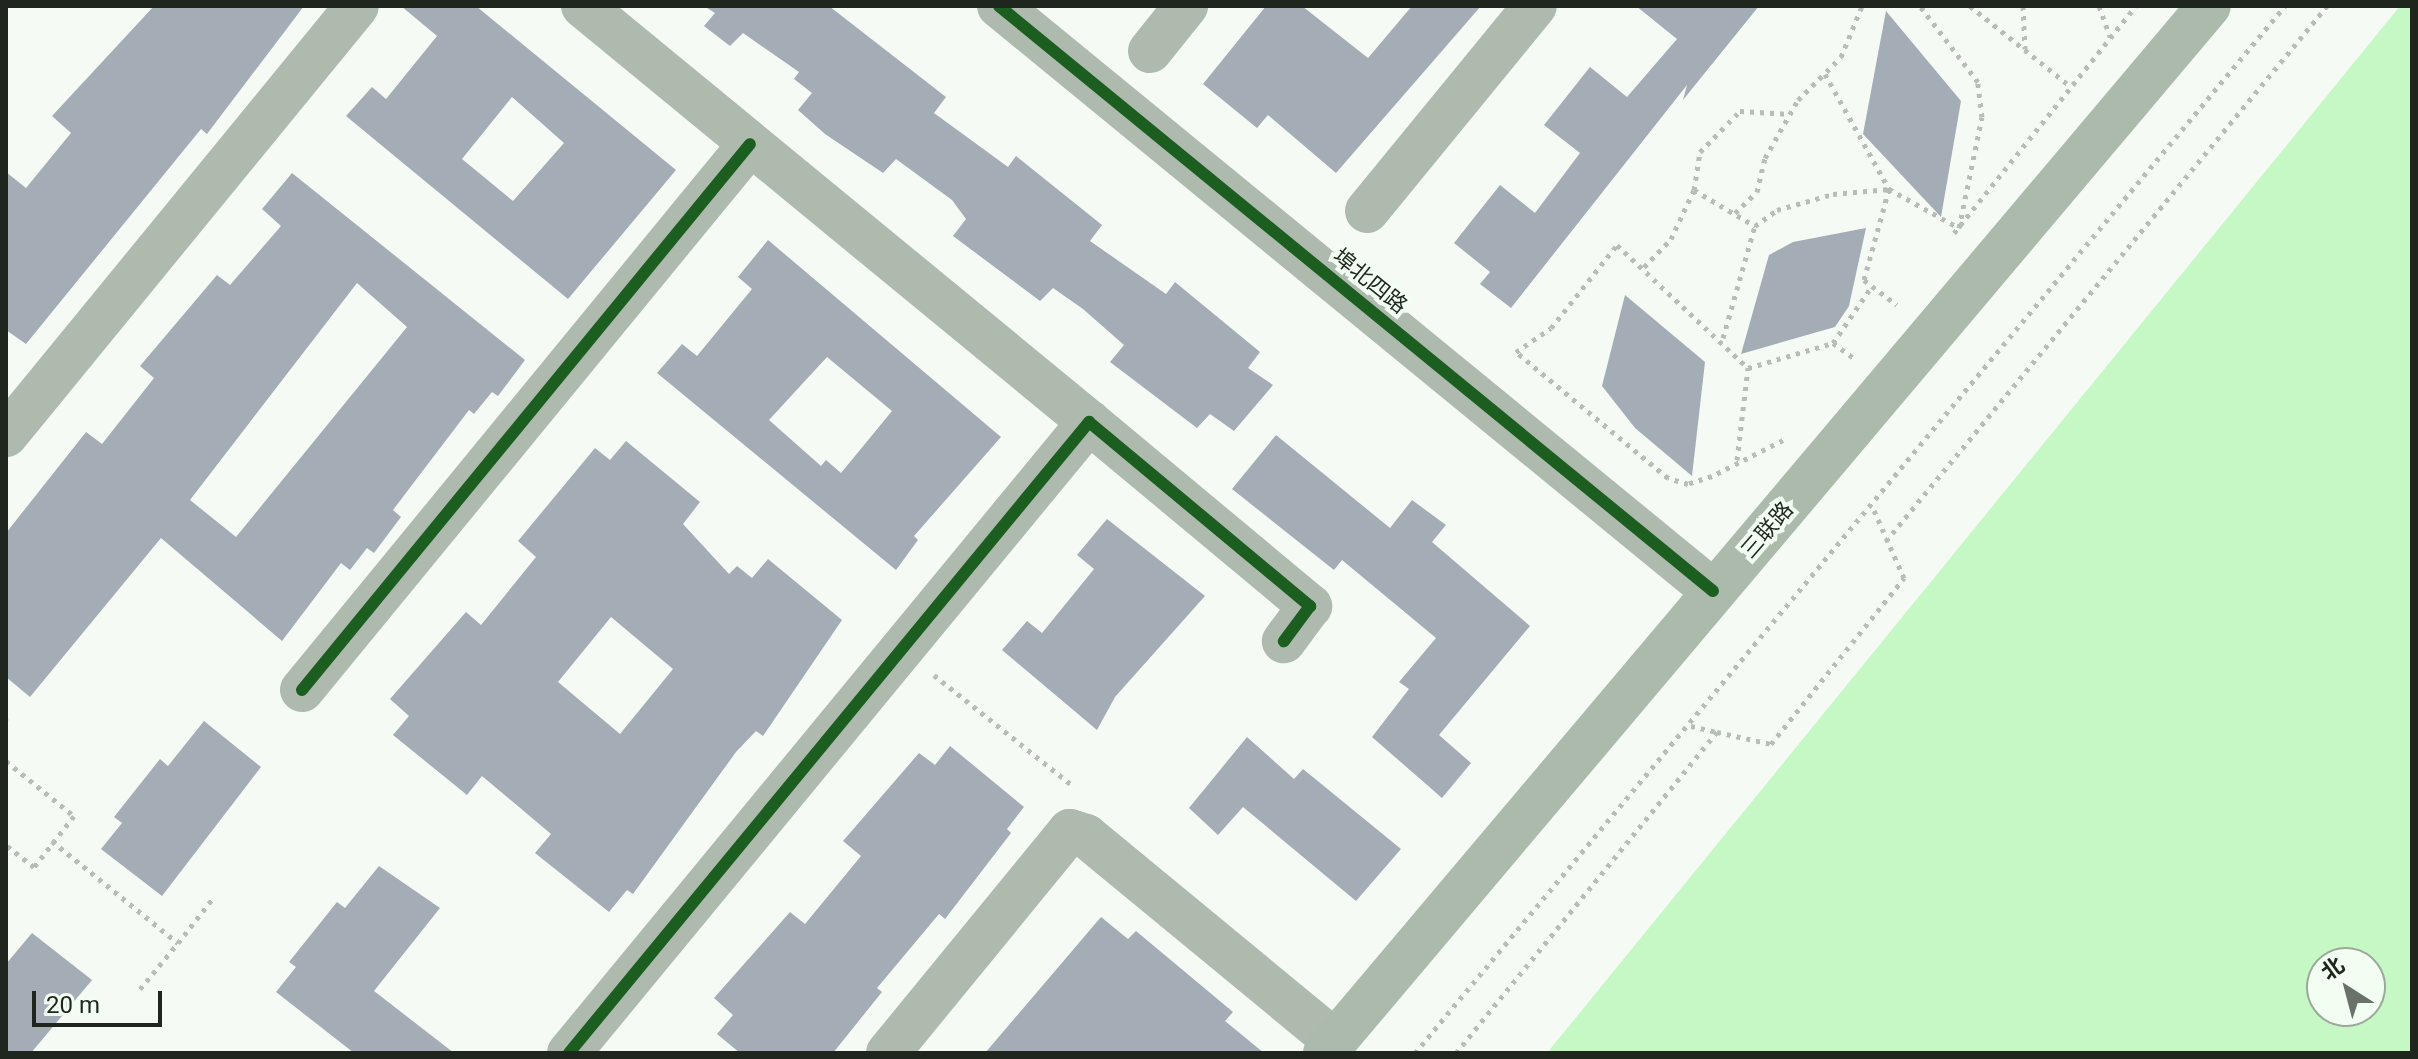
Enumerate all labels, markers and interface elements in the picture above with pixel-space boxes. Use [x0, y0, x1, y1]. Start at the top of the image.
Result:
street label: 埠北四路 [1327, 243, 1413, 319]
street label: 三联路 [1735, 496, 1799, 564]
north arrow [2306, 947, 2386, 1027]
text: 北 [2317, 952, 2349, 985]
scale bar [36, 975, 166, 1025]
text: 20 m [46, 991, 100, 1019]

